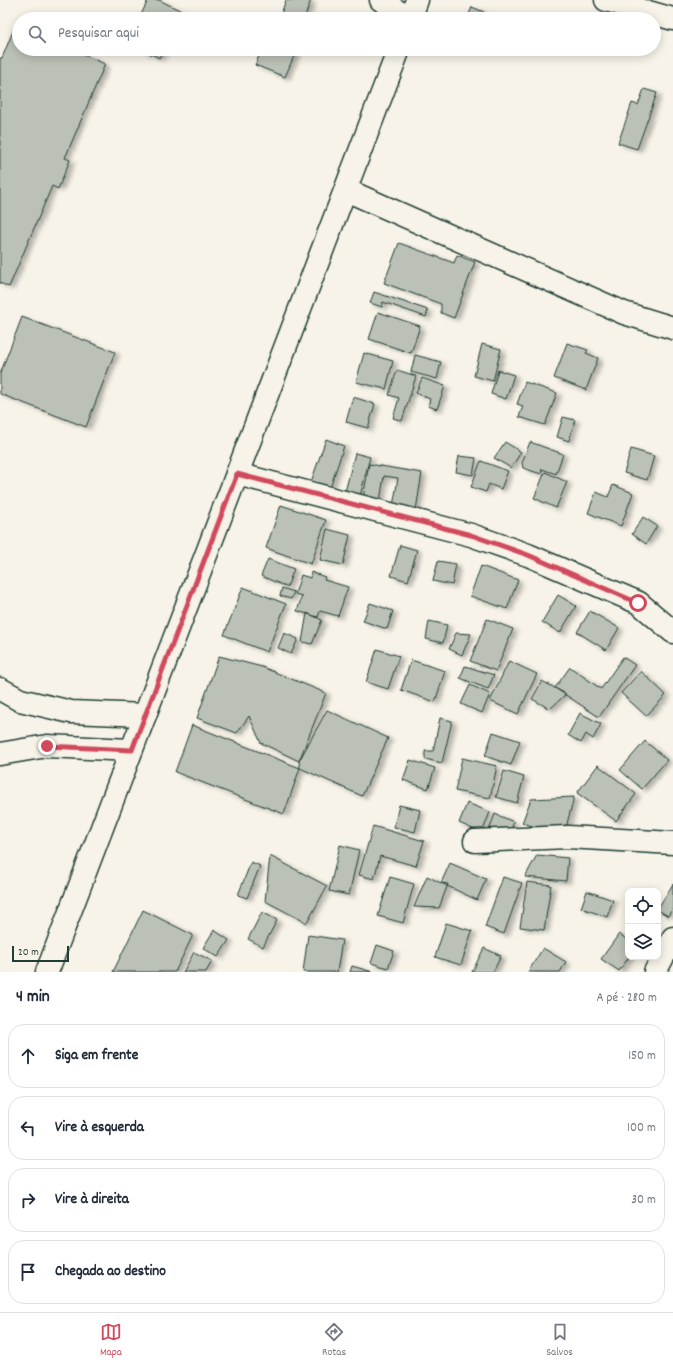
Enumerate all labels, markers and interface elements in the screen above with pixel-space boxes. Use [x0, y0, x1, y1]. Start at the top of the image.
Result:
search box [12, 12, 661, 56]
icon: search [26, 23, 48, 45]
text: Pesquisar aqui [58, 23, 139, 45]
route start [629, 594, 647, 612]
route end [38, 737, 56, 755]
map controls [625, 888, 661, 960]
button: locate [625, 888, 661, 924]
button: layers [625, 924, 661, 960]
scale bar [12, 944, 69, 963]
text: 20 m [18, 945, 39, 961]
text: 4 min [16, 986, 50, 1010]
text: A pé · 280 m [597, 989, 657, 1008]
icon: ahead [17, 1045, 39, 1067]
text: Siga em frente [55, 1045, 138, 1067]
text: 150 m [628, 1047, 656, 1066]
icon: left [17, 1117, 39, 1139]
text: Vire à esquerda [55, 1117, 144, 1139]
text: 100 m [627, 1119, 656, 1138]
icon: right [17, 1189, 39, 1211]
text: Vire à direita [55, 1189, 129, 1211]
text: 30 m [631, 1191, 656, 1210]
icon: arrive [17, 1261, 39, 1283]
text: Chegada ao destino [55, 1261, 166, 1283]
tab: Mapa [100, 1321, 122, 1361]
tab: Rotas [322, 1321, 346, 1361]
tab: Salvos [546, 1321, 573, 1361]

